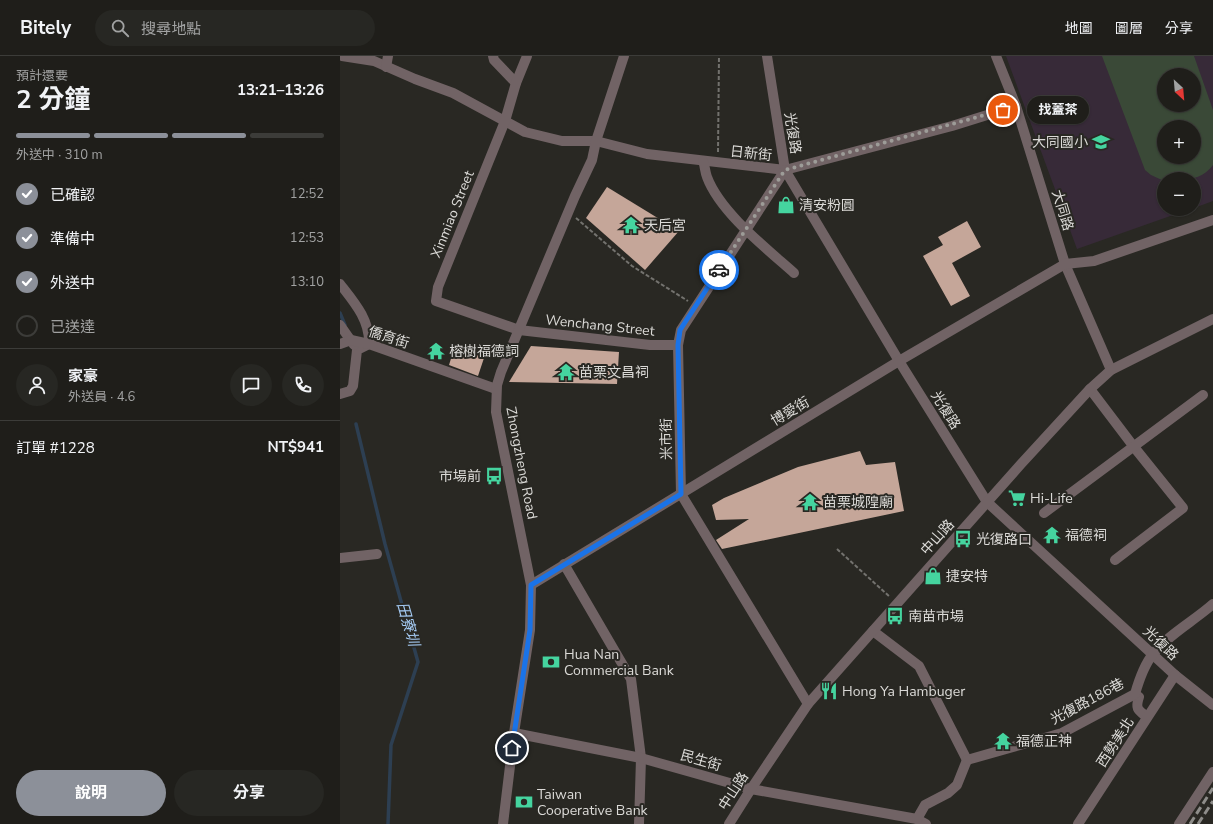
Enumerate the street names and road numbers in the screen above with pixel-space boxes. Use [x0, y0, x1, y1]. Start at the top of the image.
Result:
street label: 光復路 [780, 111, 805, 155]
street label: 日新街 [729, 142, 773, 165]
street label: Xinmiao Street [426, 168, 479, 261]
street label: 大同路 [1047, 187, 1078, 233]
street label: Wenchang Street [544, 310, 656, 341]
street label: 僑育街 [366, 322, 412, 353]
street label: 光復路 [926, 387, 965, 433]
street label: 博愛街 [767, 392, 813, 430]
street label: Zhongzheng Road [501, 405, 542, 521]
street label: 米市街 [657, 418, 676, 460]
street label: 中山路 [916, 515, 958, 559]
street label: 光復路 [1139, 622, 1182, 665]
street label: 光復路186巷 [1047, 674, 1128, 729]
street label: 西勢美北 [1092, 714, 1139, 771]
street label: 民生街 [678, 746, 724, 775]
street label: 中山路 [714, 768, 753, 814]

